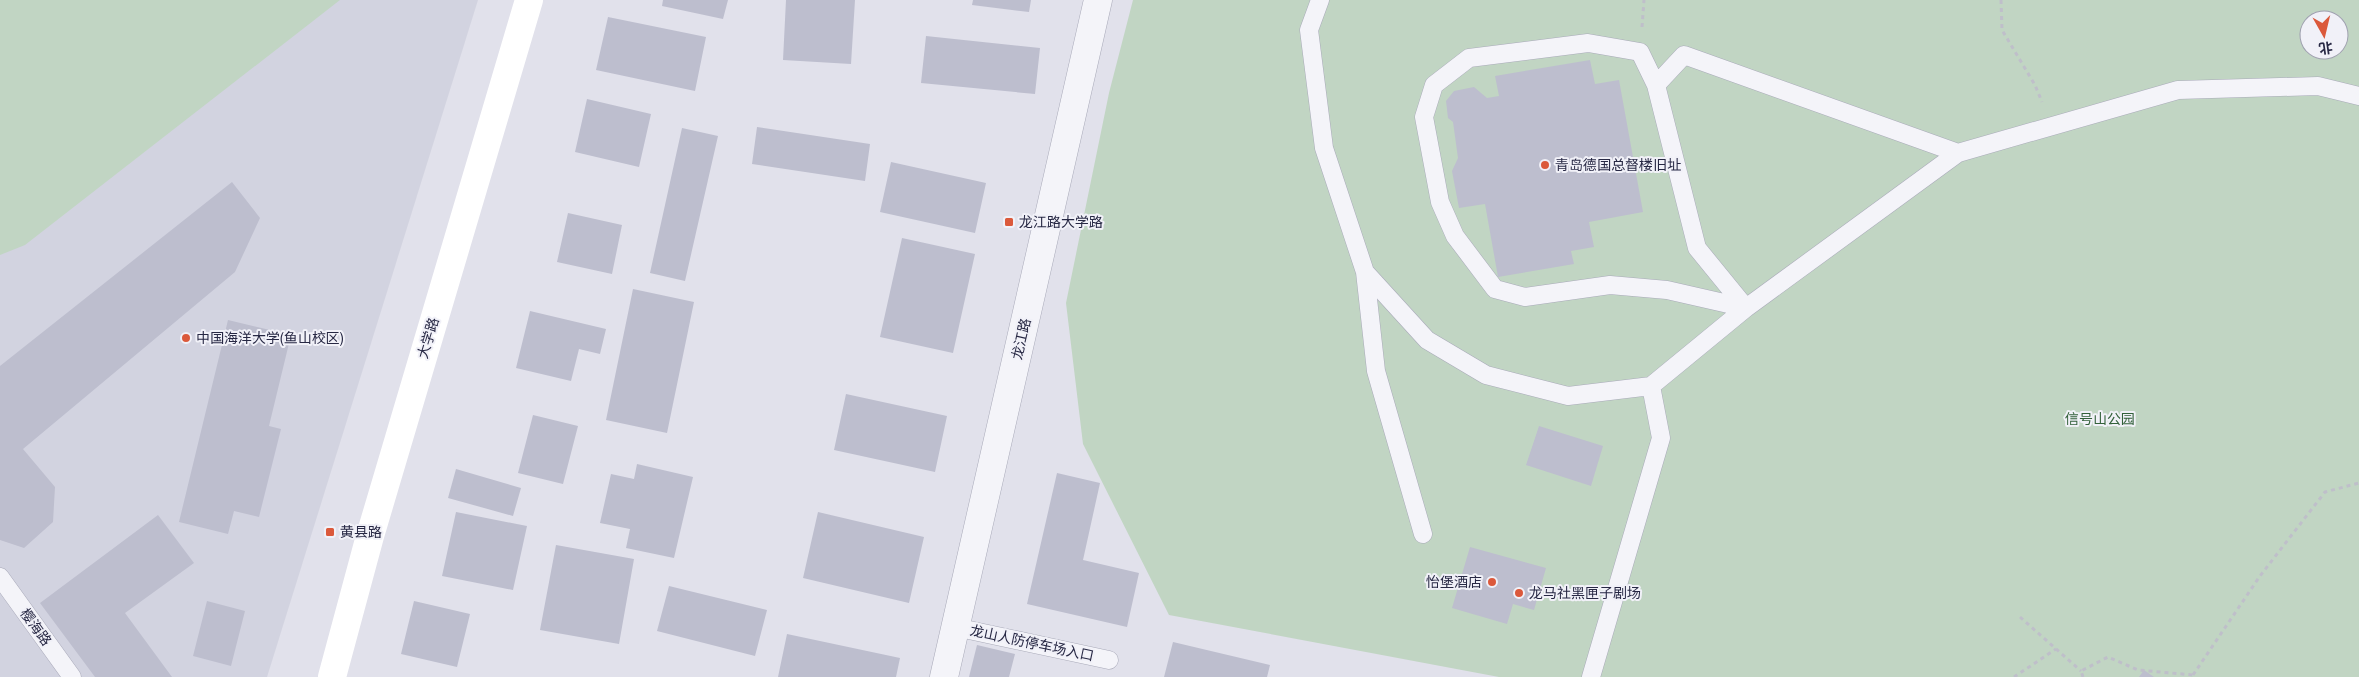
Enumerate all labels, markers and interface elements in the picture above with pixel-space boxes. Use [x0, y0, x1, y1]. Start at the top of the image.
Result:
north arrow [2299, 10, 2349, 60]
text: 北 [2318, 38, 2334, 58]
place label: 青岛德国总督楼旧址 [1555, 156, 1681, 174]
marker: 青岛德国总督楼旧址 [1539, 159, 1551, 171]
place label: 龙江路大学路 [1019, 213, 1103, 231]
marker: 龙江路大学路 [1003, 216, 1015, 228]
street label: 大学路 [413, 315, 443, 361]
street label: 龙江路 [1008, 317, 1034, 361]
place label: 中国海洋大学(鱼山校区) [196, 329, 344, 347]
marker: 中国海洋大学(鱼山校区) [180, 332, 192, 344]
park label: 信号山公园 [2065, 410, 2135, 428]
place label: 黄县路 [340, 523, 382, 541]
marker: 黄县路 [324, 526, 336, 538]
place label: 怡堡酒店 [1426, 573, 1482, 591]
marker: 怡堡酒店 [1486, 576, 1498, 588]
place label: 龙马社黑匣子剧场 [1529, 584, 1641, 602]
marker: 龙马社黑匣子剧场 [1513, 587, 1525, 599]
street label: 樱海路 [16, 605, 56, 649]
street label: 龙山人防停车场入口 [969, 621, 1095, 665]

